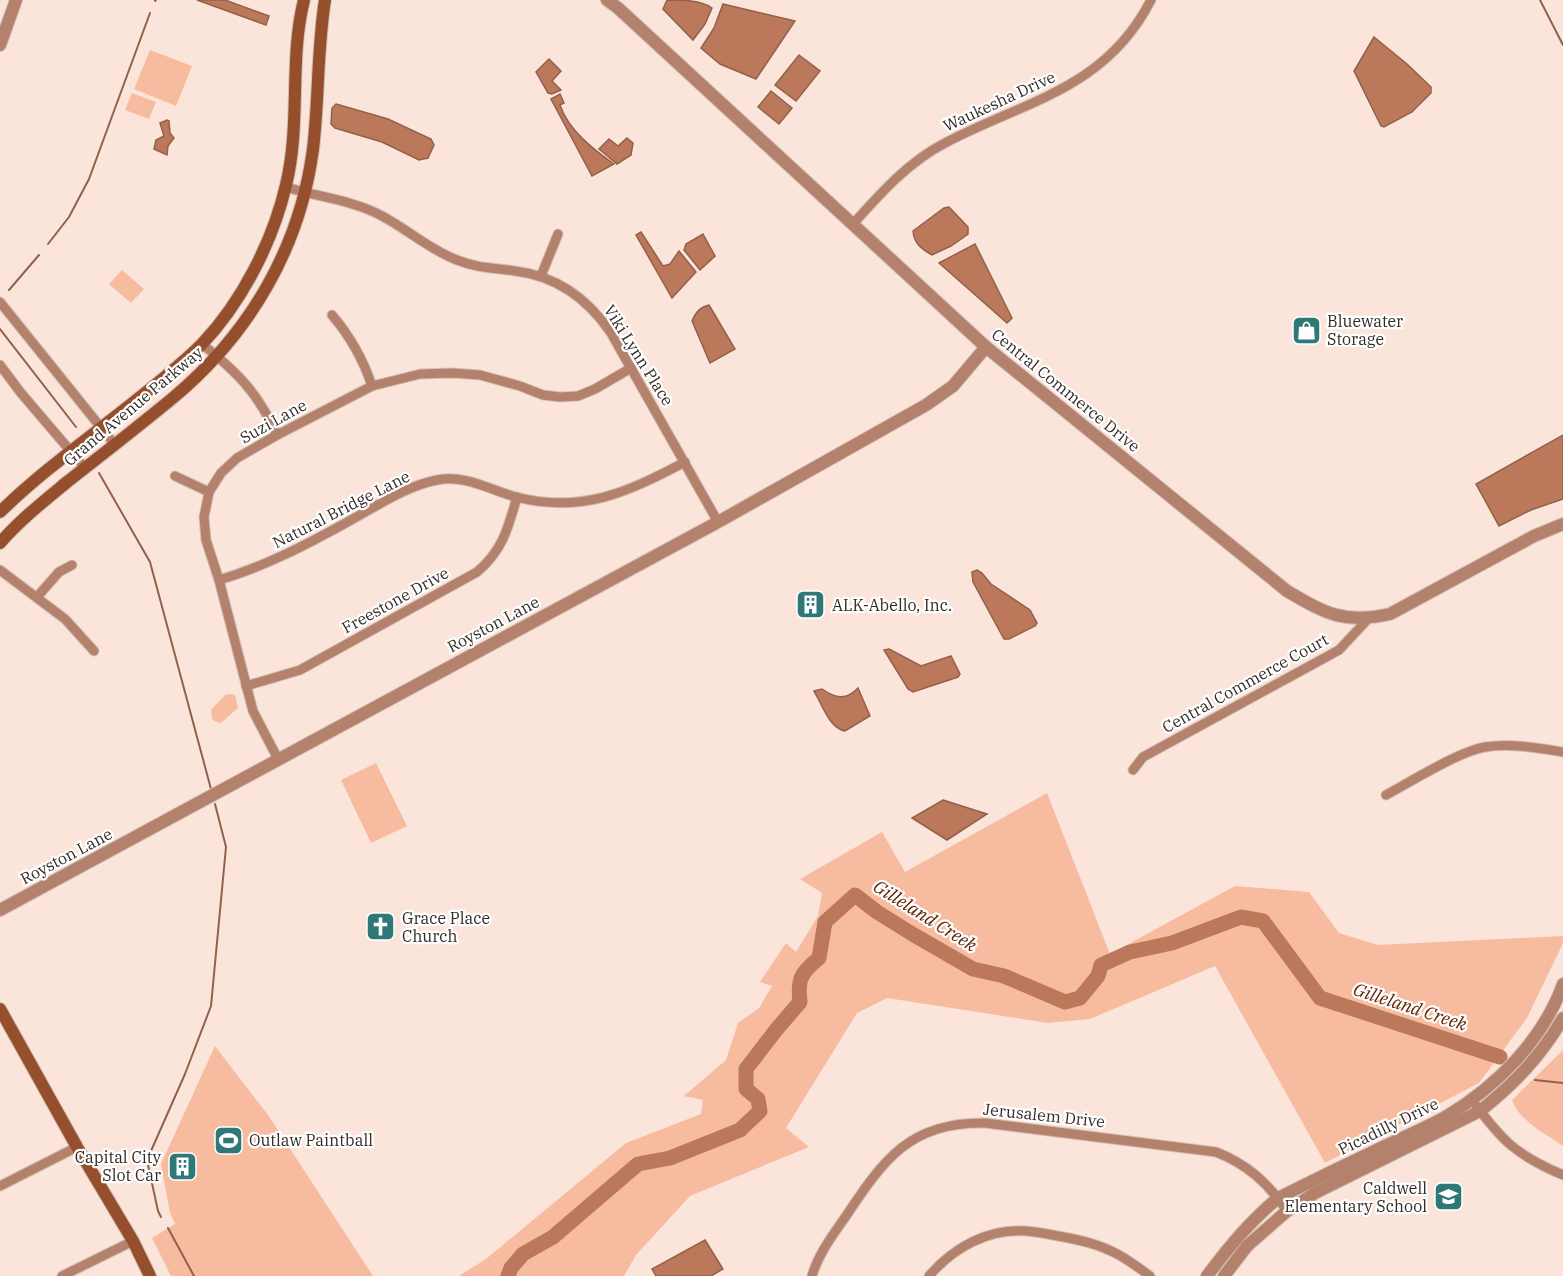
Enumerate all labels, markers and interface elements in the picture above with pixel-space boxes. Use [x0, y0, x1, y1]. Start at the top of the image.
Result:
street label: Waukesha Drive [940, 66, 1058, 136]
street label: Viki Lynn Place [600, 301, 678, 409]
place label: Bluewater Storage [1327, 311, 1403, 349]
shop icon: Bluewater Storage [1290, 314, 1322, 346]
street label: Central Commerce Drive [988, 324, 1144, 456]
street label: Grand Avenue Parkway [59, 342, 207, 470]
street label: Suzi Lane [236, 395, 310, 447]
street label: Natural Bridge Lane [269, 466, 413, 552]
street label: Freestone Drive [338, 562, 452, 638]
building icon: ALK-Abello, Inc. [795, 589, 827, 621]
street label: Royston Lane [444, 591, 542, 657]
place label: ALK-Abello, Inc. [832, 595, 952, 615]
street label: Central Commerce Court [1158, 629, 1332, 737]
street label: Royston Lane [17, 823, 115, 889]
water label: Gilleland Creek [869, 875, 982, 957]
place label: Grace Place Church [402, 908, 490, 946]
church icon: Grace Place Church [365, 911, 397, 943]
water label: Gilleland Creek [1350, 977, 1470, 1036]
street label: Picadilly Drive [1335, 1093, 1441, 1159]
street label: Jerusalem Drive [982, 1099, 1106, 1131]
sports icon: Outlaw Paintball [212, 1124, 244, 1156]
place label: Outlaw Paintball [249, 1130, 373, 1150]
place label: Capital City Slot Car [75, 1147, 161, 1185]
building icon: Capital City Slot Car [166, 1150, 198, 1182]
place label: Caldwell Elementary School [1284, 1178, 1427, 1216]
school or university icon: Caldwell Elementary School [1432, 1181, 1464, 1213]

